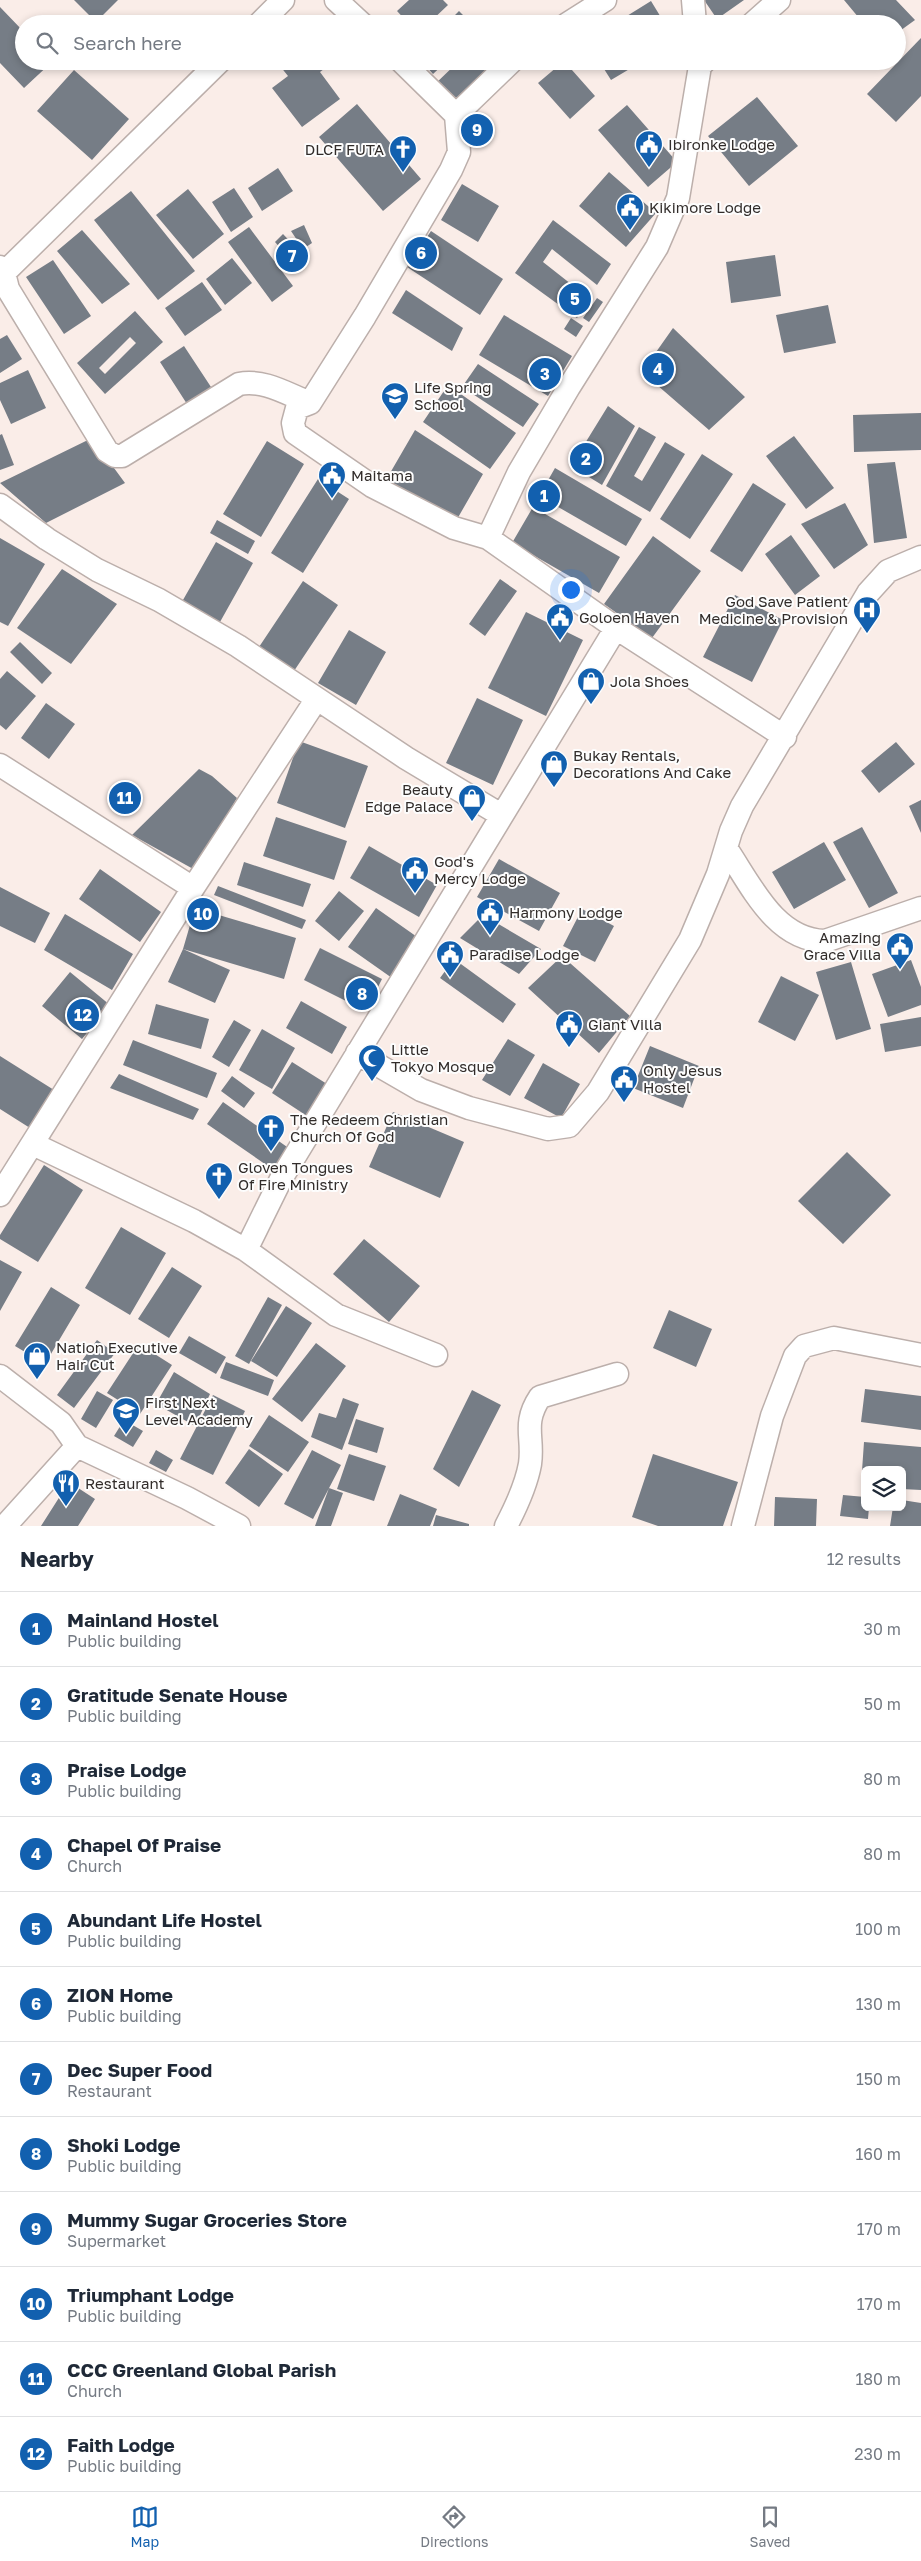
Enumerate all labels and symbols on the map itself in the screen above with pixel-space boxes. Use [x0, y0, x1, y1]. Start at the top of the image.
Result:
pin: 9 [461, 111, 493, 149]
public building icon: Ibironke Lodge [634, 129, 664, 168]
church icon: DLCF FUTA [388, 134, 418, 173]
place label: Ibironke Lodge [668, 135, 775, 153]
place label: DLCF FUTA [305, 140, 384, 158]
public building icon: Kikimore Lodge [615, 192, 645, 231]
place label: Kikimore Lodge [649, 198, 761, 216]
pin: 6 [405, 234, 437, 272]
pin: 7 [276, 237, 308, 275]
pin: 5 [559, 280, 591, 318]
pin: 4 [642, 350, 674, 388]
pin: 3 [529, 355, 561, 393]
place label: Life Spring School [414, 378, 492, 413]
school or university icon: Life Spring School [380, 381, 410, 420]
pin: 2 [570, 440, 602, 478]
public building icon: Maitama [317, 460, 347, 499]
place label: Maitama [351, 466, 413, 484]
pin: 1 [528, 477, 560, 515]
your location [558, 577, 584, 603]
place label: God Save Patient Medicine & Provision [699, 592, 848, 627]
hospital icon: God Save Patient Medicine & Provision [852, 595, 882, 634]
public building icon: Goloen Haven [545, 602, 575, 641]
place label: Goloen Haven [579, 608, 680, 626]
shop icon: Jola Shoes [576, 666, 606, 705]
place label: Jola Shoes [610, 672, 689, 690]
place label: Bukay Rentals, Decorations And Cake [573, 746, 731, 781]
shop icon: Bukay Rentals, Decorations And Cake [539, 749, 569, 788]
pin: 11 [109, 779, 141, 817]
place label: Beauty Edge Palace [365, 780, 454, 815]
shop icon: Beauty Edge Palace [457, 783, 487, 822]
place label: God's Mercy Lodge [434, 852, 526, 887]
public building icon: God's Mercy Lodge [400, 855, 430, 894]
pin: 10 [187, 895, 219, 933]
public building icon: Harmony Lodge [475, 897, 505, 936]
place label: Harmony Lodge [509, 903, 623, 921]
place label: Amazing Grace Villa [803, 928, 881, 963]
public building icon: Amazing Grace Villa [885, 931, 915, 970]
public building icon: Paradise Lodge [435, 939, 465, 978]
place label: Paradise Lodge [469, 945, 580, 963]
pin: 8 [346, 975, 378, 1013]
pin: 12 [67, 996, 99, 1034]
public building icon: Giant Villa [554, 1009, 584, 1048]
place label: Giant Villa [588, 1015, 662, 1033]
place label: Little Tokyo Mosque [391, 1040, 495, 1075]
mosque icon: Little Tokyo Mosque [357, 1043, 387, 1082]
place label: Only Jesus Hostel [643, 1061, 722, 1096]
public building icon: Only Jesus Hostel [609, 1064, 639, 1103]
place label: The Redeem Christian Church Of God [290, 1110, 448, 1145]
church icon: The Redeem Christian Church Of God [256, 1113, 286, 1152]
place label: Gloven Tongues Of Fire Ministry [238, 1158, 353, 1193]
church icon: Gloven Tongues Of Fire Ministry [204, 1161, 234, 1200]
place label: Nation Executive Hair Cut [56, 1338, 178, 1373]
shop icon: Nation Executive Hair Cut [22, 1341, 52, 1380]
place label: First Next Level Academy [145, 1393, 254, 1428]
school or university icon: First Next Level Academy [111, 1396, 141, 1435]
restaurant icon: Restaurant [51, 1468, 81, 1507]
place label: Restaurant [85, 1474, 165, 1492]

